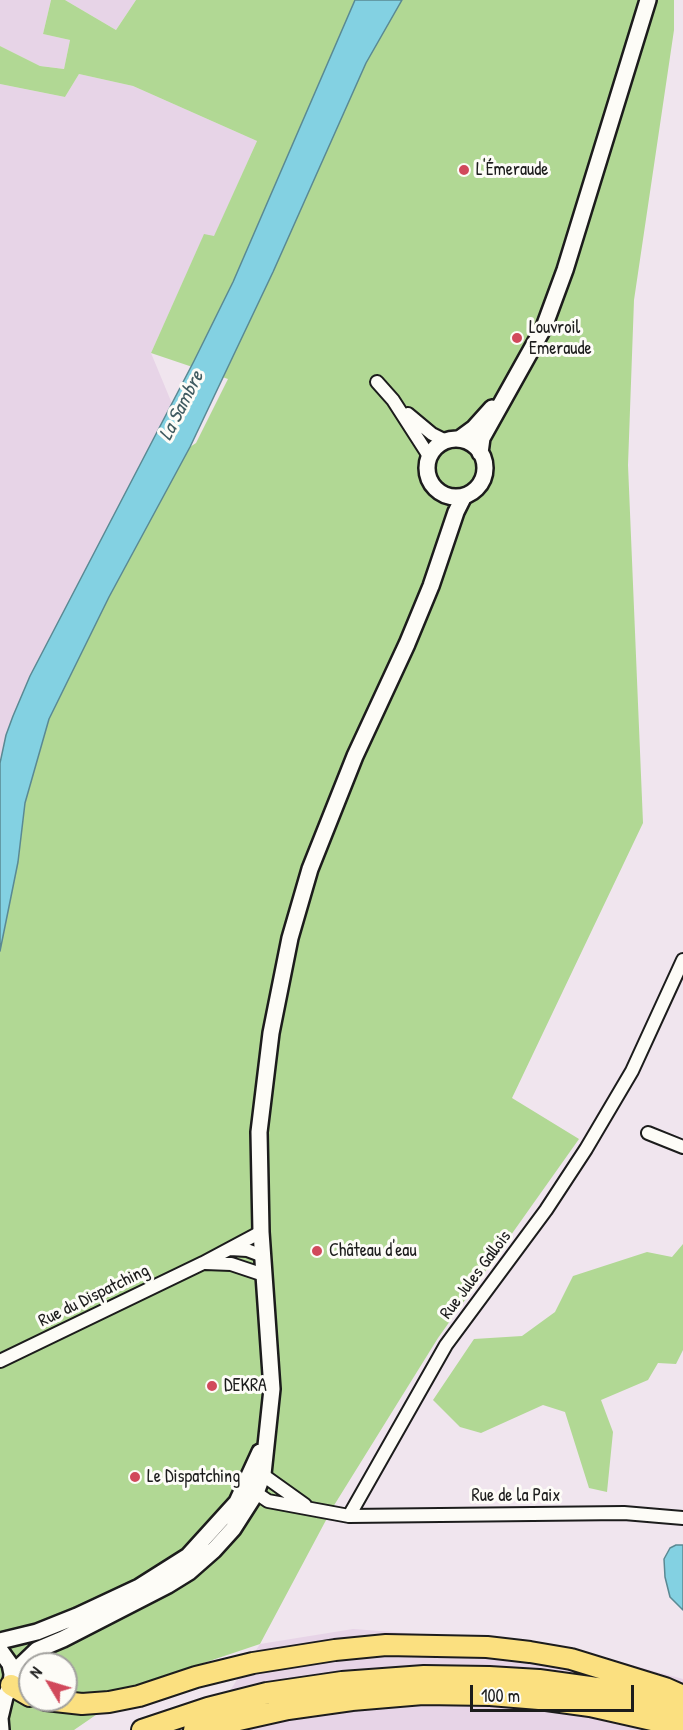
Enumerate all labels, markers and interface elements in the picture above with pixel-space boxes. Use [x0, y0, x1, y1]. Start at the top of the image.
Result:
place label: L'Émeraude [476, 159, 548, 181]
marker: L'Émeraude [457, 163, 471, 177]
place label: Louvroil Emeraude [529, 317, 592, 360]
marker: Louvroil Emeraude [510, 331, 524, 345]
water label: La Sambre [154, 367, 210, 445]
street label: Rue Jules Gallois [436, 1226, 516, 1324]
place label: Château d'eau [329, 1240, 417, 1262]
marker: Château d'eau [310, 1244, 324, 1258]
street label: Rue du Dispatching [35, 1260, 153, 1332]
place label: DEKRA [224, 1375, 267, 1397]
marker: DEKRA [205, 1379, 219, 1393]
place label: Le Dispatching [147, 1466, 240, 1488]
marker: Le Dispatching [128, 1470, 142, 1484]
street label: Rue de la Paix [472, 1485, 560, 1507]
north arrow [18, 1652, 78, 1712]
text: N [24, 1662, 47, 1682]
scale bar [473, 1673, 636, 1711]
text: 100 m [481, 1683, 520, 1708]

